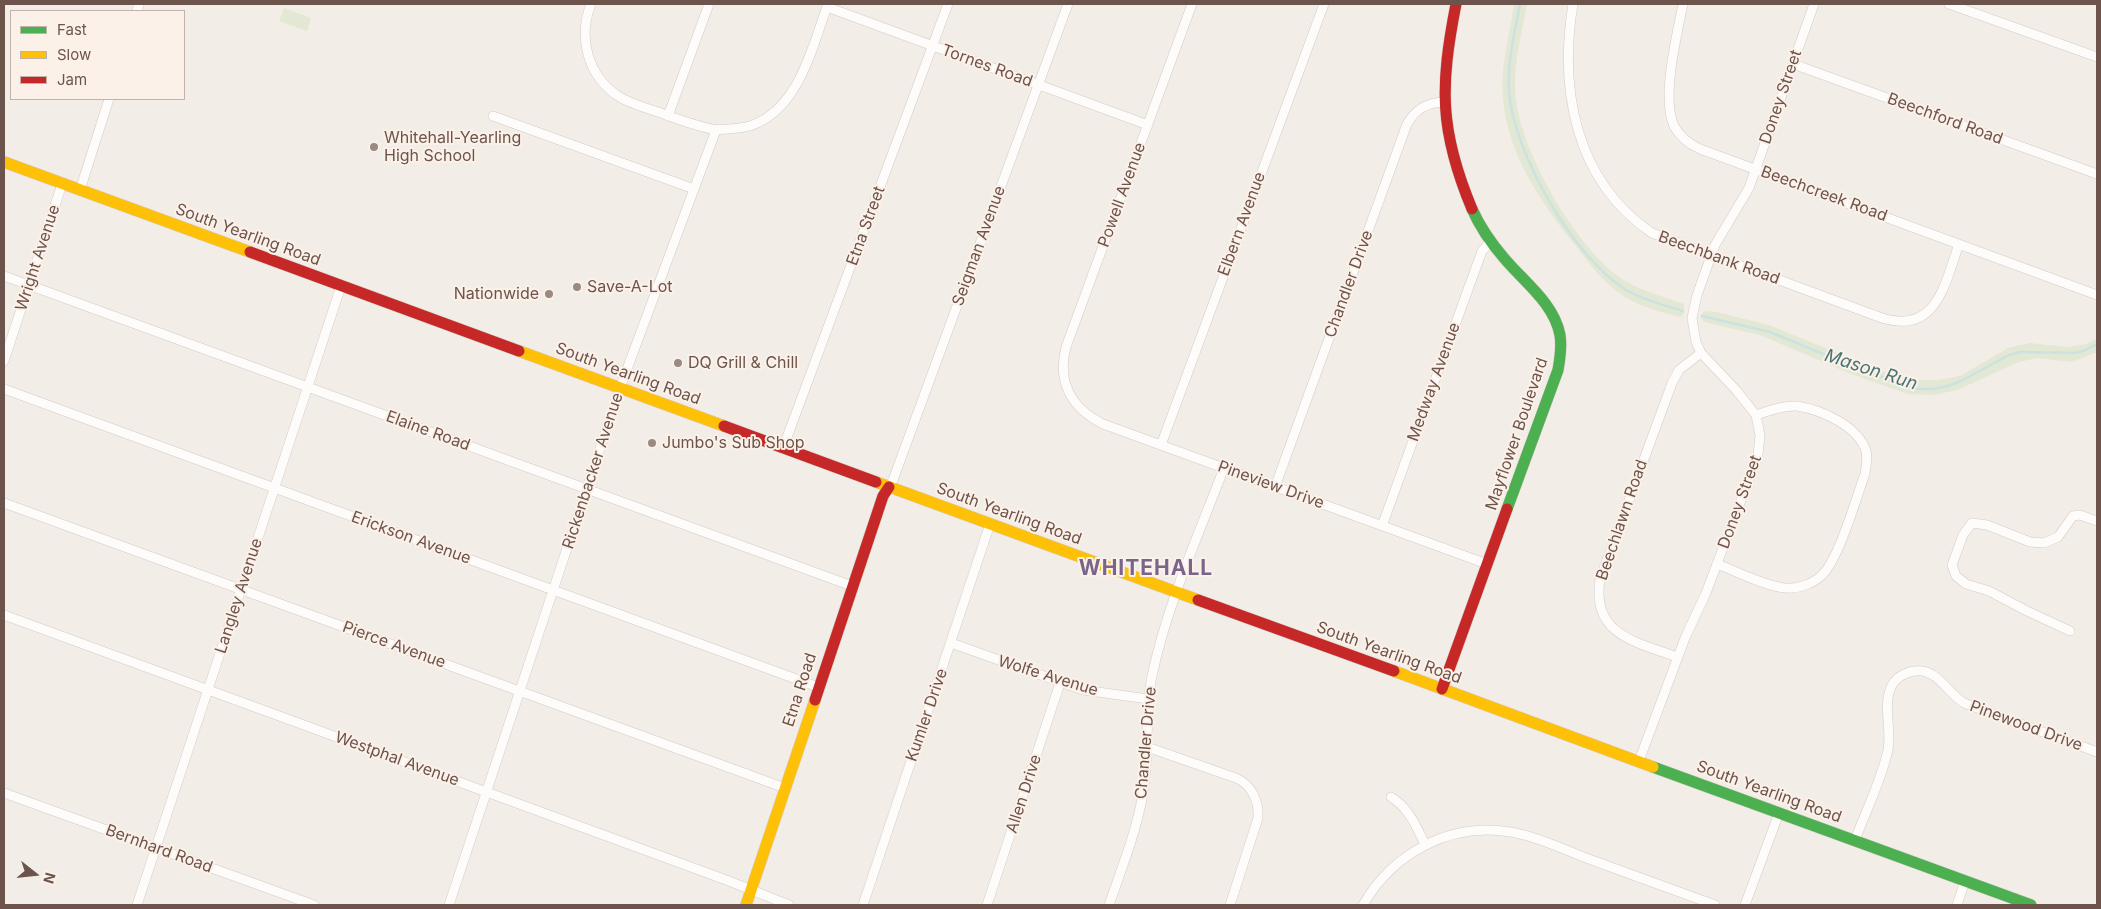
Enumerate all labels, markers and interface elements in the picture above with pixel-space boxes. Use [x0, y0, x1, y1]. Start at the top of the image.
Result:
legend [10, 10, 185, 100]
text: Fast [57, 20, 87, 39]
street label: Tornes Road [939, 41, 1035, 91]
text: Slow [57, 45, 91, 64]
street label: Doney Street [1756, 47, 1806, 147]
text: Jam [57, 70, 87, 89]
street label: Beechford Road [1885, 89, 2005, 149]
place label: Whitehall-Yearling High School [384, 128, 521, 166]
street label: Powell Avenue [1094, 140, 1150, 250]
marker: Whitehall-Yearling High School [368, 141, 380, 153]
street label: Beechcreek Road [1758, 162, 1890, 226]
street label: Elbern Avenue [1214, 169, 1270, 279]
street label: Seigman Avenue [948, 183, 1010, 309]
street label: Etna Street [843, 184, 889, 268]
street label: South Yearling Road [173, 200, 323, 270]
street label: Wright Avenue [12, 202, 64, 314]
street label: Beechbank Road [1656, 227, 1782, 289]
street label: Chandler Drive [1321, 228, 1377, 340]
place label: Save-A-Lot [587, 277, 673, 297]
marker: Save-A-Lot [571, 281, 583, 293]
place label: Nationwide [454, 284, 539, 304]
marker: Nationwide [543, 288, 555, 300]
street label: Medway Avenue [1404, 320, 1464, 444]
street label: South Yearling Road [553, 339, 703, 409]
water label: Mason Run [1822, 345, 1920, 395]
place label: DQ Grill & Chill [688, 353, 798, 373]
street label: Mayflower Boulevard [1482, 355, 1552, 513]
marker: DQ Grill & Chill [672, 357, 684, 369]
street label: Rickenbacker Avenue [559, 390, 627, 552]
street label: Elaine Road [383, 407, 473, 455]
place label: Jumbo's Sub Shop [662, 433, 805, 453]
marker: Jumbo's Sub Shop [646, 437, 658, 449]
street label: Doney Street [1714, 453, 1766, 551]
street label: Pineview Drive [1215, 457, 1327, 513]
street label: Beechlawn Road [1592, 457, 1652, 583]
street label: South Yearling Road [934, 479, 1084, 549]
street label: Erickson Avenue [349, 507, 473, 569]
street label: Langley Avenue [211, 536, 267, 656]
district label: WHITEHALL [1078, 556, 1214, 582]
street label: Pierce Avenue [340, 617, 448, 673]
street label: South Yearling Road [1314, 618, 1464, 688]
street label: Etna Road [779, 651, 821, 729]
street label: Wolfe Avenue [996, 652, 1100, 700]
street label: Kumler Drive [902, 666, 952, 764]
street label: Chandler Drive [1132, 686, 1160, 800]
street label: Pinewood Drive [1967, 697, 2085, 755]
street label: Westphal Avenue [332, 728, 462, 790]
street label: Allen Drive [1002, 752, 1046, 836]
street label: South Yearling Road [1694, 757, 1844, 827]
street label: Bernhard Road [103, 821, 215, 877]
north arrow [10, 849, 60, 899]
text: N [40, 871, 60, 886]

